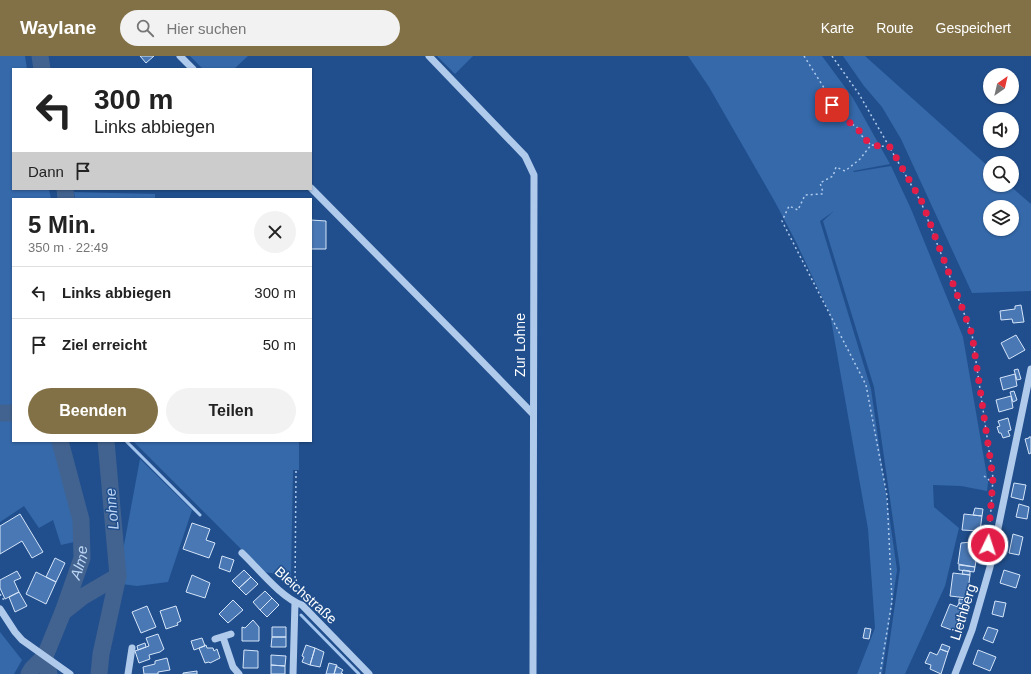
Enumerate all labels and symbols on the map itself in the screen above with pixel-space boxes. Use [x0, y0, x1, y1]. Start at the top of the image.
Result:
north arrow [983, 68, 1019, 104]
pin [815, 88, 849, 122]
street label: Zur Lohne [512, 313, 528, 377]
water label: Lohne [101, 488, 122, 531]
position arrow [967, 524, 1009, 566]
water label: Alme [66, 546, 91, 582]
street label: Bleichstraße [272, 563, 340, 627]
street label: Liethberg [947, 582, 979, 642]

